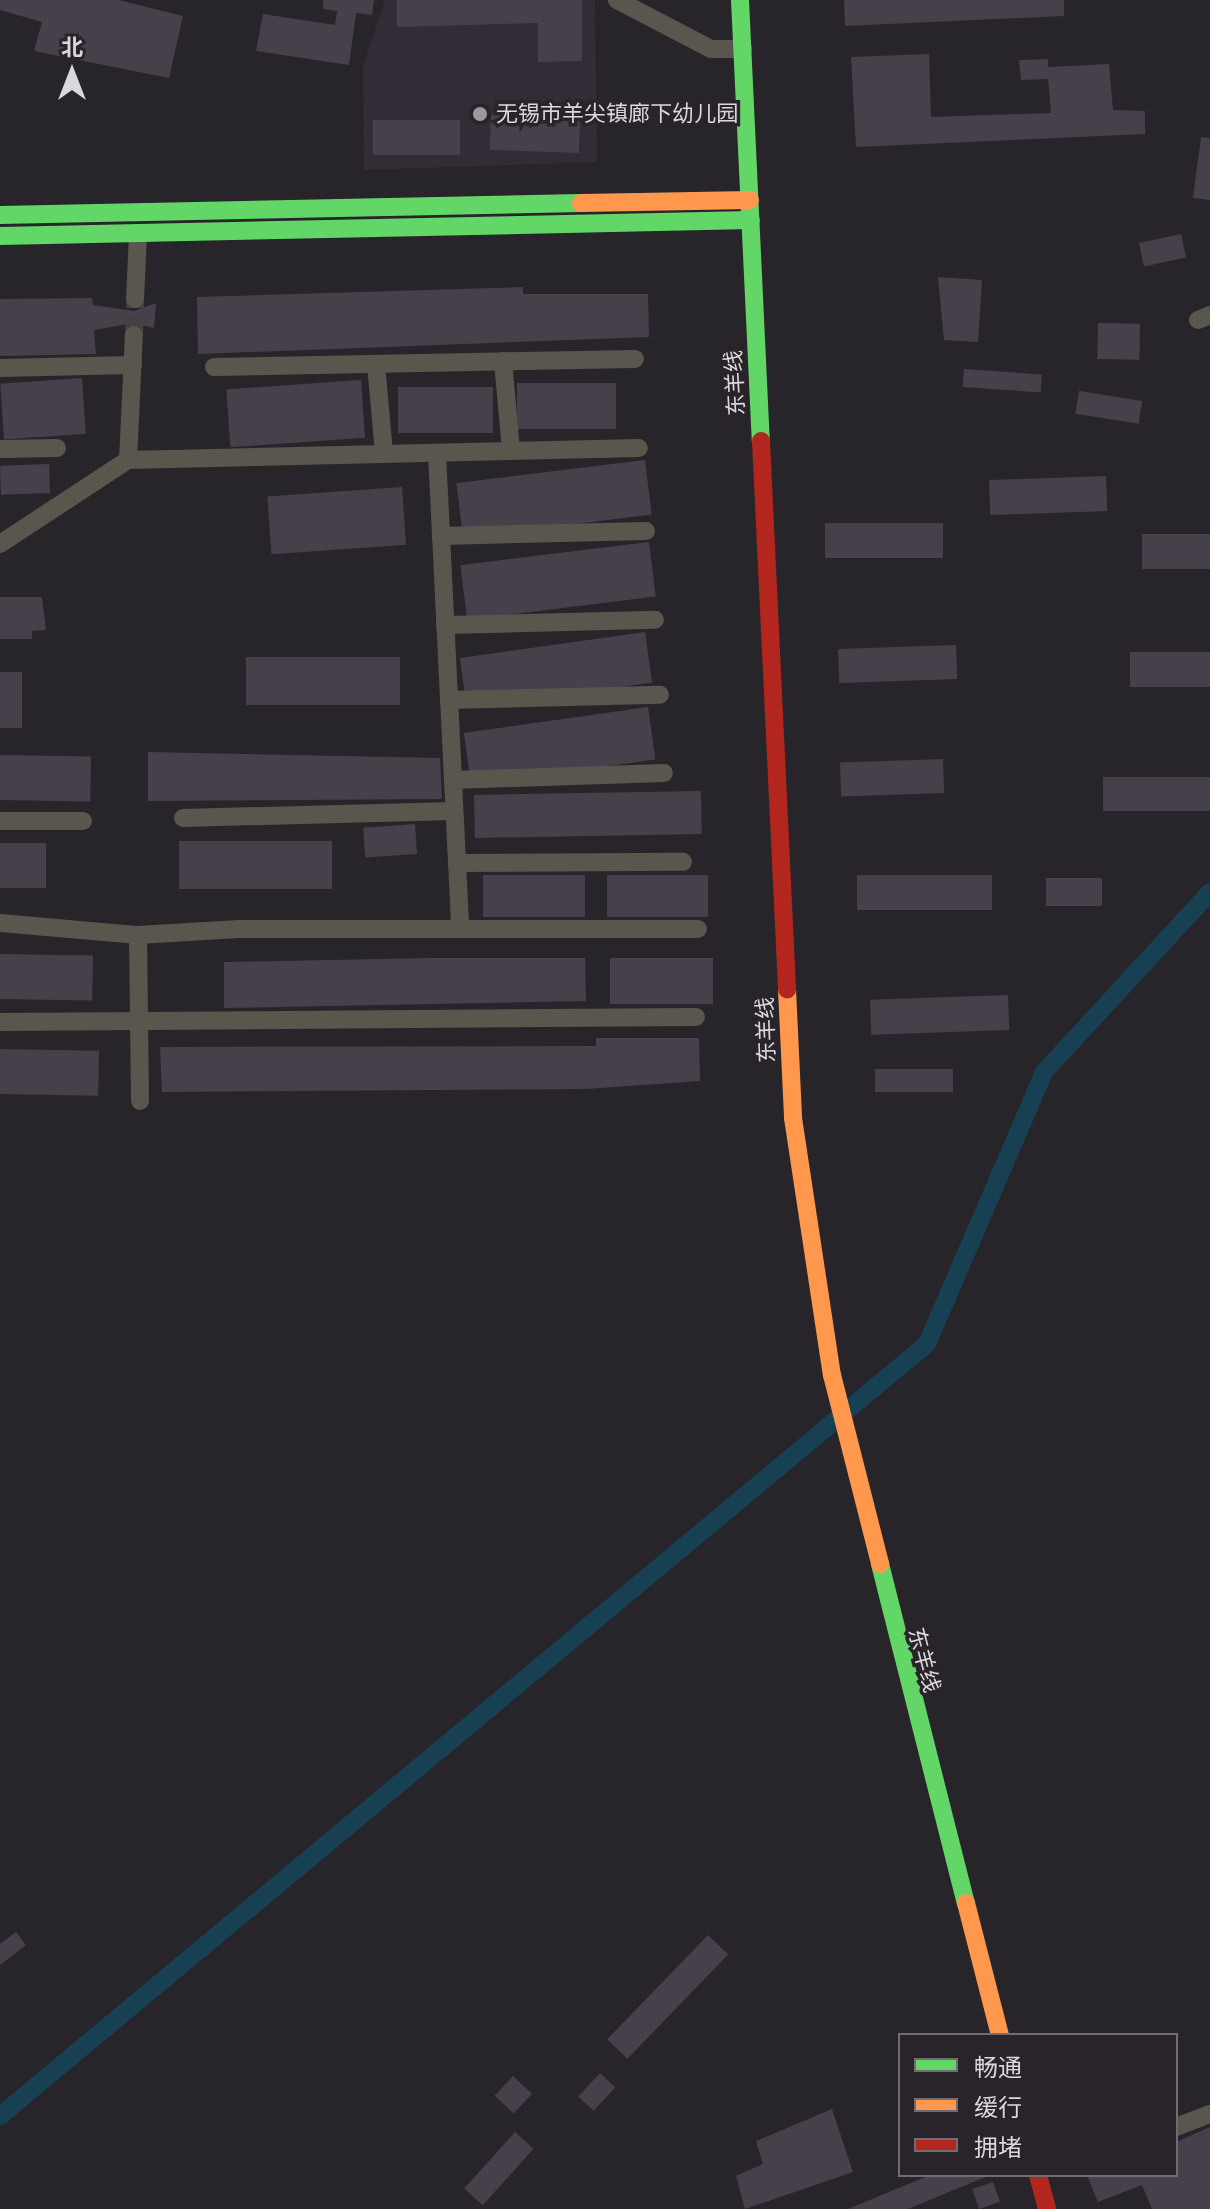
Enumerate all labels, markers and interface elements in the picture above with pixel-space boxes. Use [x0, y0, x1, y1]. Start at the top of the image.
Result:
north arrow [32, 32, 112, 112]
text: 北 [61, 34, 83, 61]
place label: 无锡市羊尖镇廊下幼儿园 [496, 101, 738, 127]
marker: 无锡市羊尖镇廊下幼儿园 [471, 105, 489, 123]
street label: 东羊线 [720, 349, 750, 417]
street label: 东羊线 [752, 997, 780, 1063]
street label: 东羊线 [903, 1625, 945, 1695]
legend [898, 2033, 1178, 2177]
text: 畅通 [974, 2054, 1022, 2082]
text: 缓行 [974, 2094, 1022, 2122]
text: 拥堵 [974, 2134, 1022, 2162]

